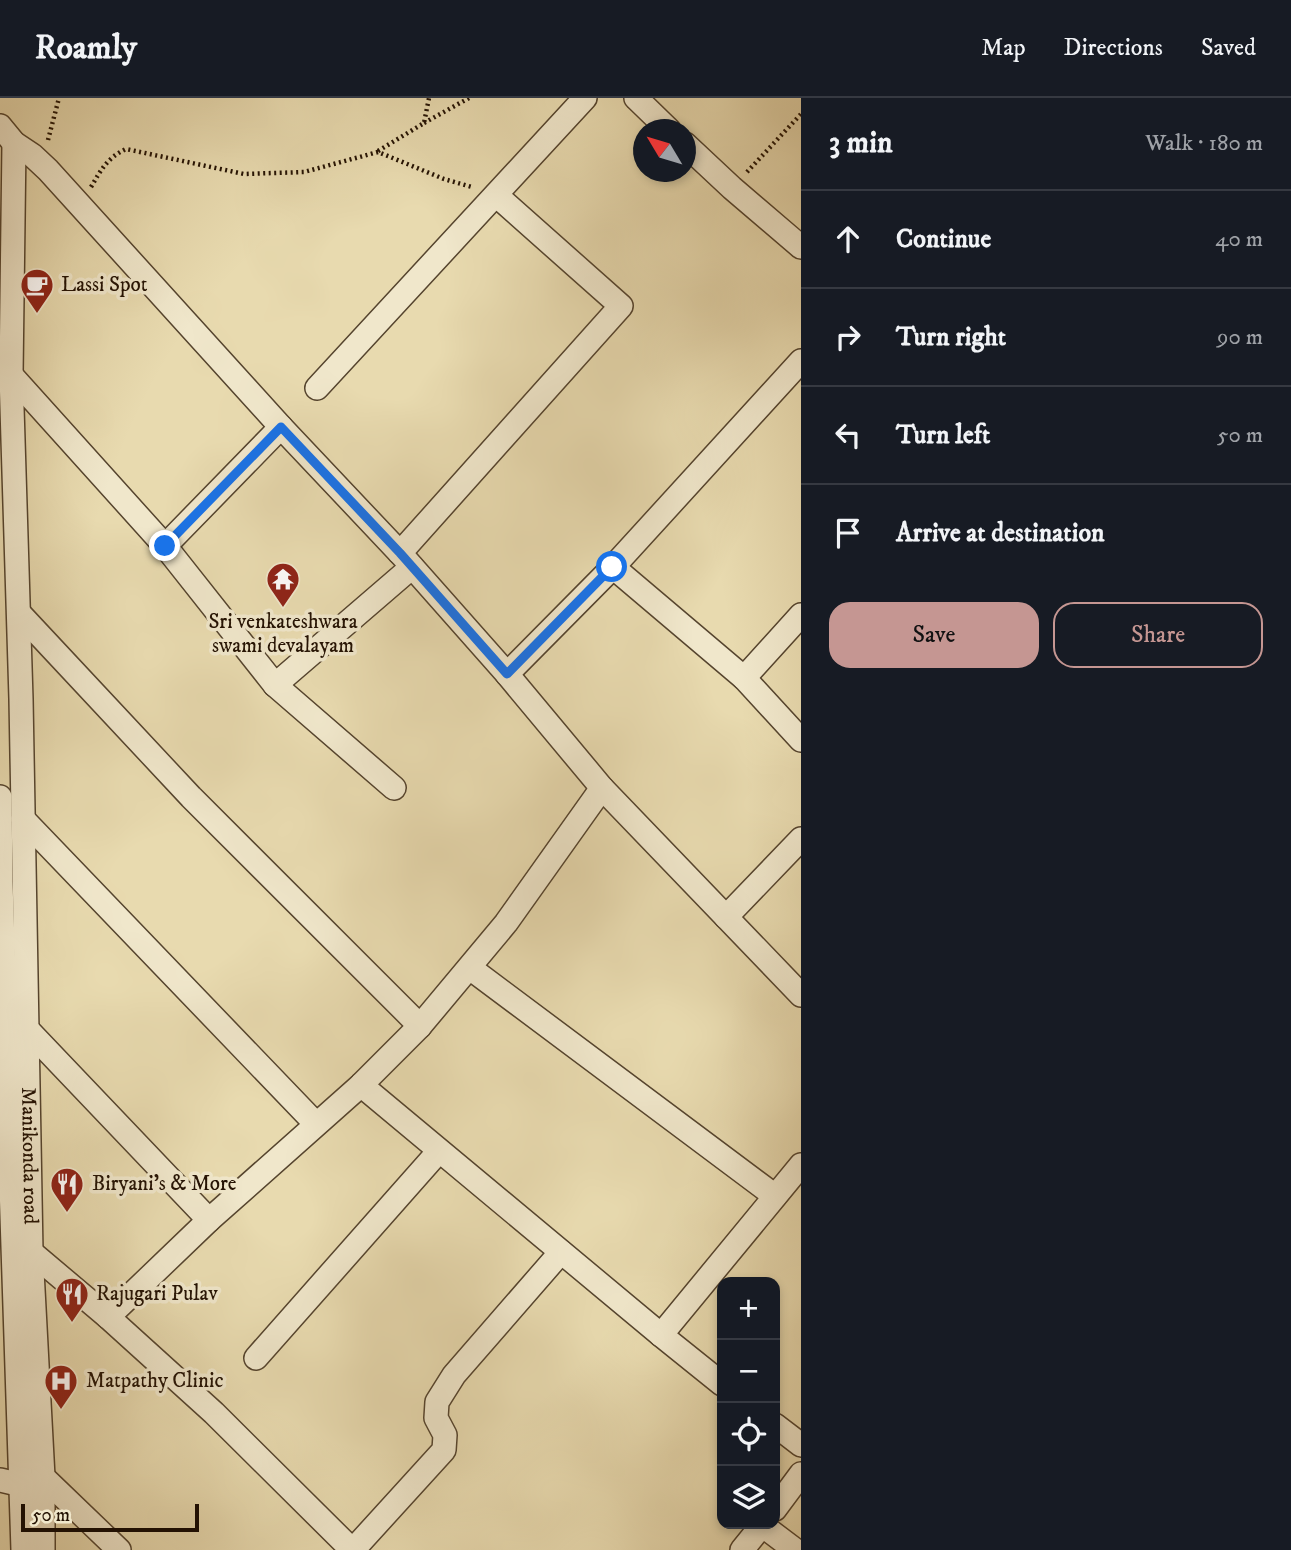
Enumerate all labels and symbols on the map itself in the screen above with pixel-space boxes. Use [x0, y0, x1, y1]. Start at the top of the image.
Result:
north arrow [633, 119, 696, 182]
cafe icon: Lassi Spot [18, 266, 56, 315]
place label: Lassi Spot [61, 272, 148, 298]
route end [149, 530, 180, 561]
route start [596, 551, 627, 582]
temple icon: Sri venkateshwara swami devalayam [264, 560, 302, 609]
place label: Sri venkateshwara swami devalayam [208, 609, 358, 659]
street label: Manikonda road [15, 1087, 44, 1225]
restaurant icon: Biryani's & More [48, 1165, 86, 1214]
place label: Biryani's & More [92, 1171, 237, 1197]
restaurant icon: Rajugari Pulav [53, 1275, 91, 1324]
place label: Rajugari Pulav [96, 1281, 218, 1307]
hospital icon: Matpathy Clinic [42, 1362, 80, 1411]
place label: Matpathy Clinic [86, 1368, 223, 1394]
scale bar [21, 1501, 200, 1533]

